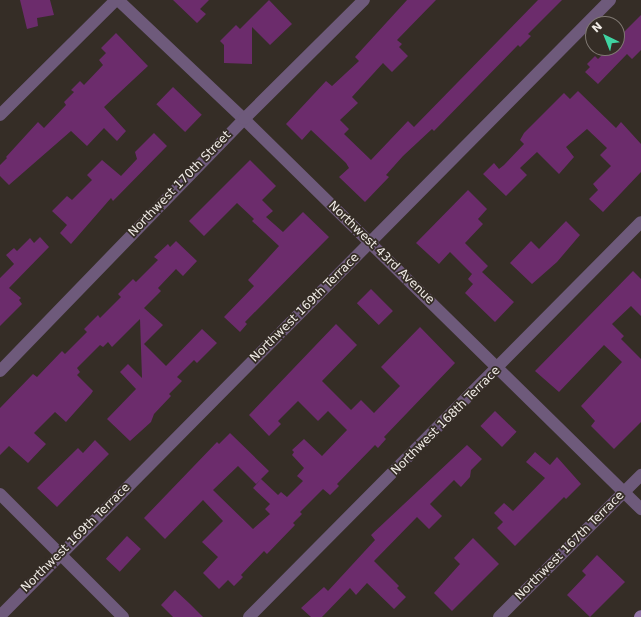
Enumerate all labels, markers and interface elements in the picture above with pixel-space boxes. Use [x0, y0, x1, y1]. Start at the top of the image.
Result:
north arrow [585, 16, 625, 56]
text: N [589, 20, 605, 35]
street label: Northwest 170th Street [126, 128, 234, 240]
street label: Northwest 43rd Avenue [325, 199, 437, 307]
street label: Northwest 169th Terrace [248, 251, 362, 365]
street label: Northwest 168th Terrace [389, 364, 503, 478]
street label: Northwest 169th Terrace [19, 481, 133, 595]
street label: Northwest 167th Terrace [513, 489, 627, 603]

